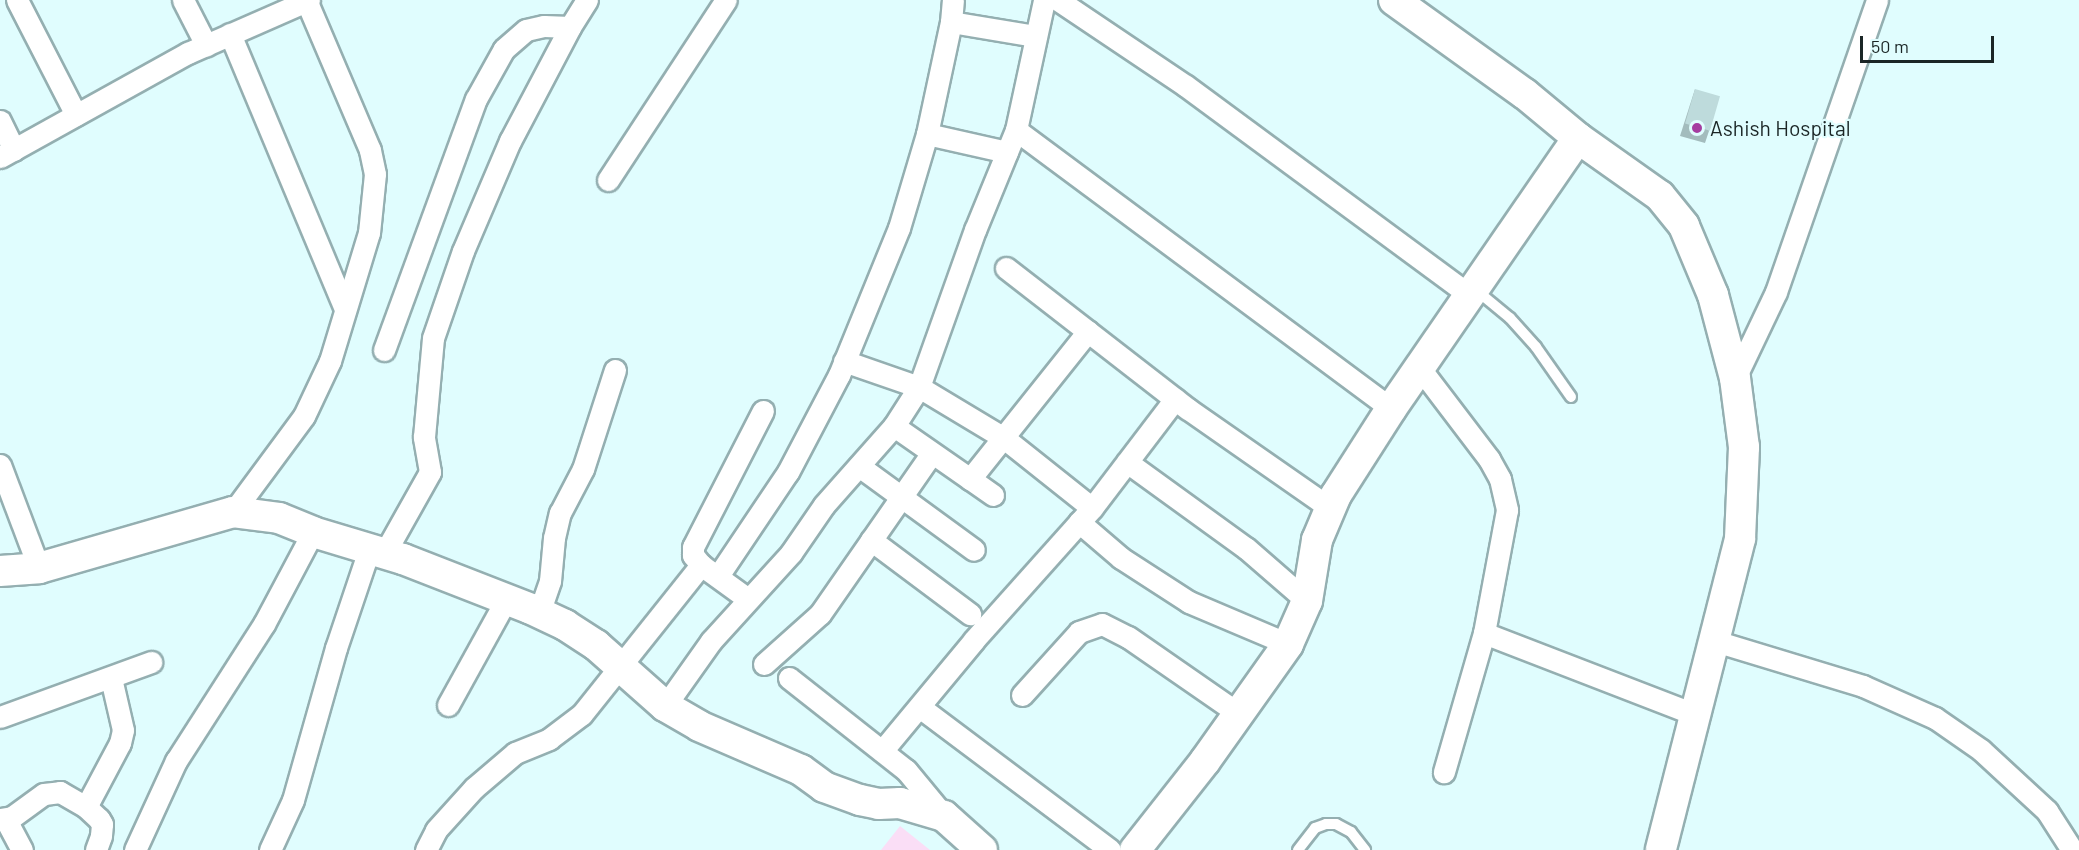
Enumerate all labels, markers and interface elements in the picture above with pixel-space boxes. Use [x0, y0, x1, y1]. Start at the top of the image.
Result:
scale bar [1863, 24, 1996, 62]
text: 50 m [1871, 35, 1909, 57]
place label: Ashish Hospital [1710, 115, 1851, 141]
marker: Ashish Hospital [1688, 119, 1706, 137]

